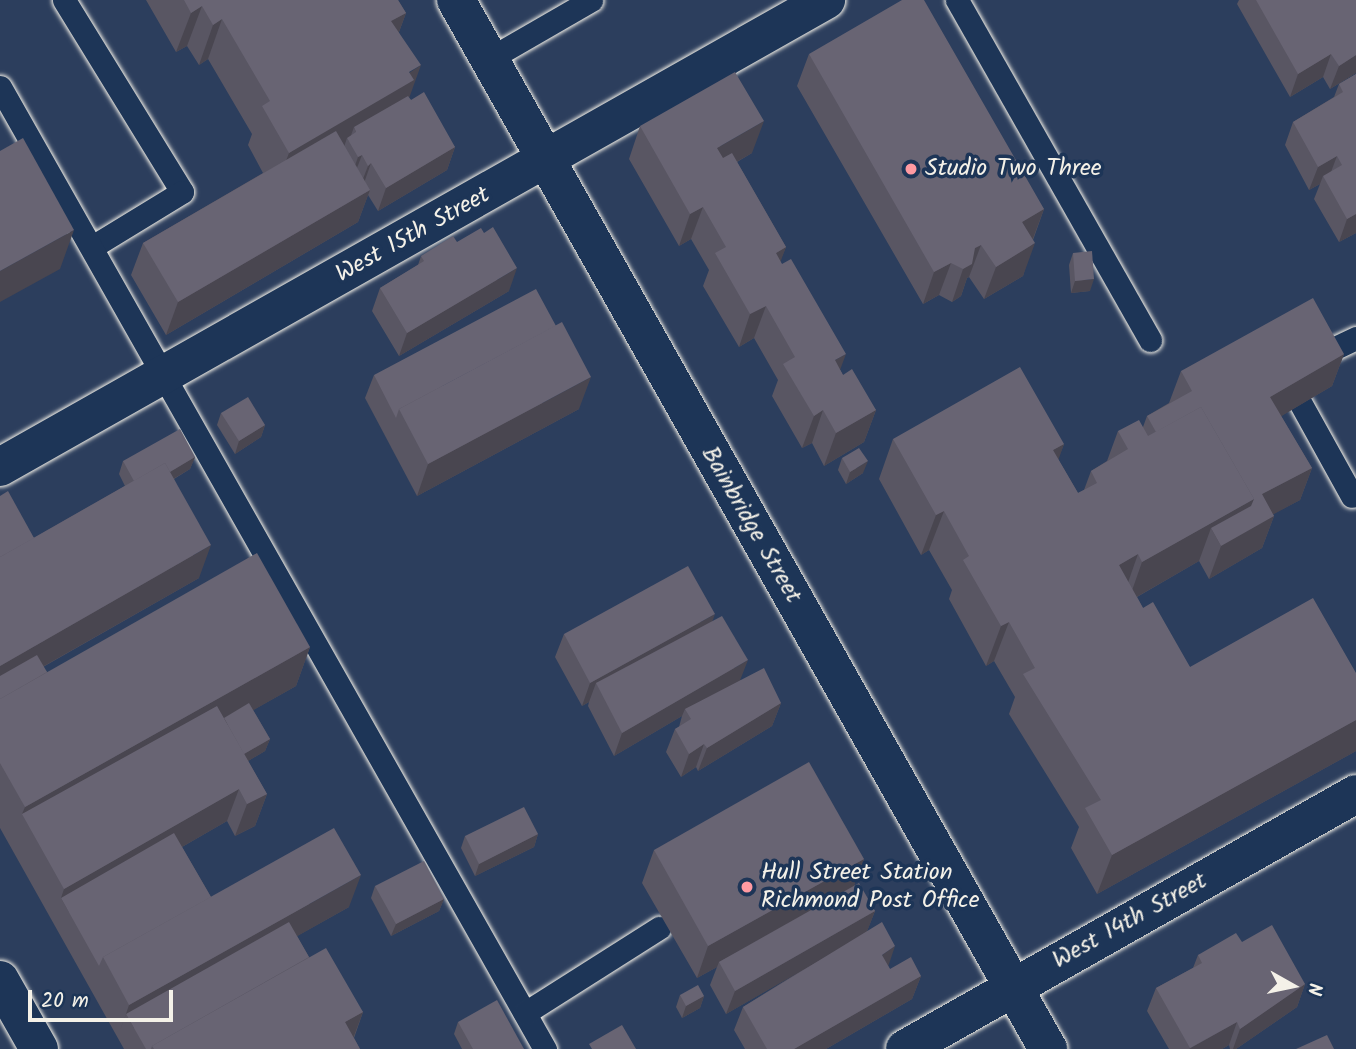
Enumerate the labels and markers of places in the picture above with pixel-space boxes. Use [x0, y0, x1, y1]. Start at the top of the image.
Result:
place label: Studio Two Three [925, 155, 1101, 183]
marker: Studio Two Three [903, 161, 919, 177]
place label: Hull Street Station Richmond Post Office [761, 859, 980, 915]
marker: Hull Street Station Richmond Post Office [739, 879, 755, 895]

